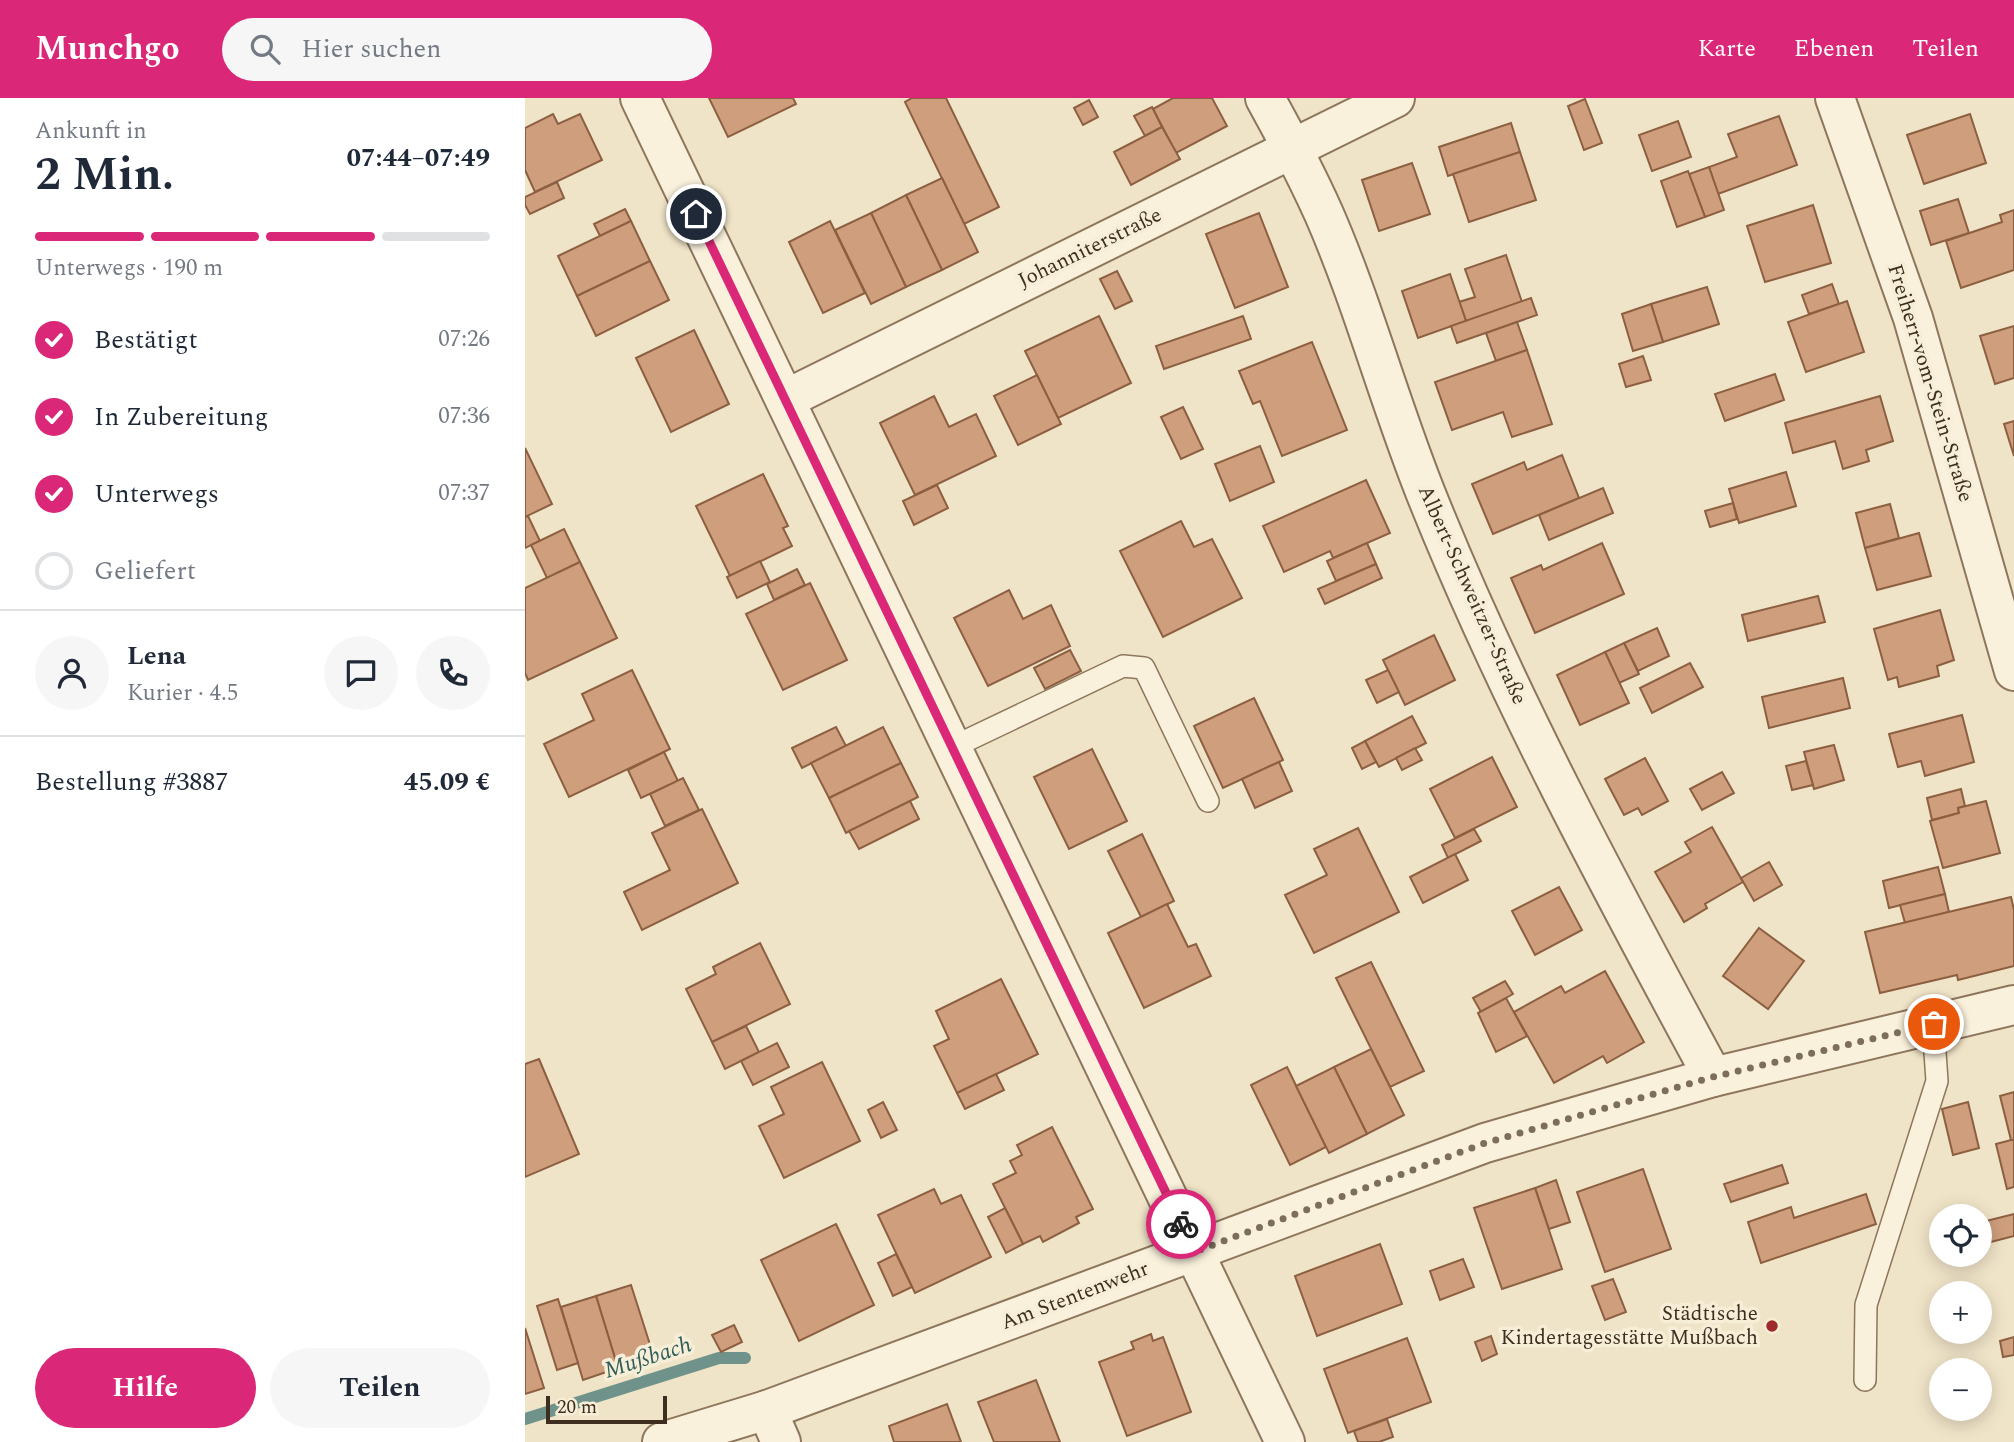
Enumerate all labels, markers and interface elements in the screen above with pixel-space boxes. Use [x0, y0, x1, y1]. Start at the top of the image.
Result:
search box [222, 18, 712, 81]
text: Munchgo [35, 24, 180, 74]
text: Hier suchen [302, 29, 441, 69]
icon: search [246, 30, 284, 68]
text: Karte [1698, 31, 1756, 67]
text: Ebenen [1794, 31, 1874, 67]
text: Teilen [1912, 31, 1979, 67]
text: Ankunft in [35, 114, 147, 149]
text: 07:44–07:49 [346, 138, 490, 178]
text: 2 Min. [35, 140, 174, 210]
pin [666, 184, 726, 244]
icon: home [677, 195, 715, 233]
street label: Johanniterstraße [1013, 199, 1167, 297]
text: Unterwegs · 190 m [35, 251, 223, 286]
street label: Freiherr-vom-Stein-Straße [1879, 260, 1981, 506]
text: Bestätigt [94, 320, 198, 360]
icon: check [35, 321, 73, 359]
text: 07:26 [438, 322, 490, 357]
text: In Zubereitung [94, 397, 268, 437]
icon: check [35, 398, 73, 436]
text: 07:36 [438, 399, 490, 434]
text: Unterwegs [94, 474, 219, 514]
icon: check [35, 475, 73, 513]
text: 07:37 [438, 476, 490, 511]
street label: Albert-Schweitzer-Straße [1409, 480, 1535, 710]
text: Geliefert [94, 551, 196, 591]
button: person [35, 636, 109, 710]
text: Lena [127, 636, 186, 676]
button: chat [324, 636, 398, 710]
button: phone [416, 636, 490, 710]
text: Kurier · 4.5 [127, 676, 238, 711]
text: Bestellung #3887 [35, 762, 228, 802]
text: 45.09 € [404, 762, 490, 802]
pin [1904, 994, 1964, 1054]
icon: bag [1915, 1005, 1953, 1043]
courier [1146, 1189, 1216, 1259]
map controls [1929, 1204, 1992, 1421]
button: locate [1929, 1204, 1992, 1267]
icon: bike [1162, 1205, 1200, 1243]
street label: Am Stentenwehr [996, 1253, 1154, 1339]
button: + [1929, 1281, 1992, 1344]
place label: Städtische Kindertagesstätte Mußbach [1501, 1298, 1758, 1354]
marker: Städtische Kindertagesstätte Mußbach [1764, 1318, 1780, 1334]
water label: Mußbach [600, 1327, 696, 1389]
button: Hilfe [35, 1348, 256, 1428]
button: Teilen [270, 1348, 490, 1428]
button: − [1929, 1358, 1992, 1421]
scale bar [546, 1393, 667, 1425]
text: 20 m [557, 1393, 597, 1422]

